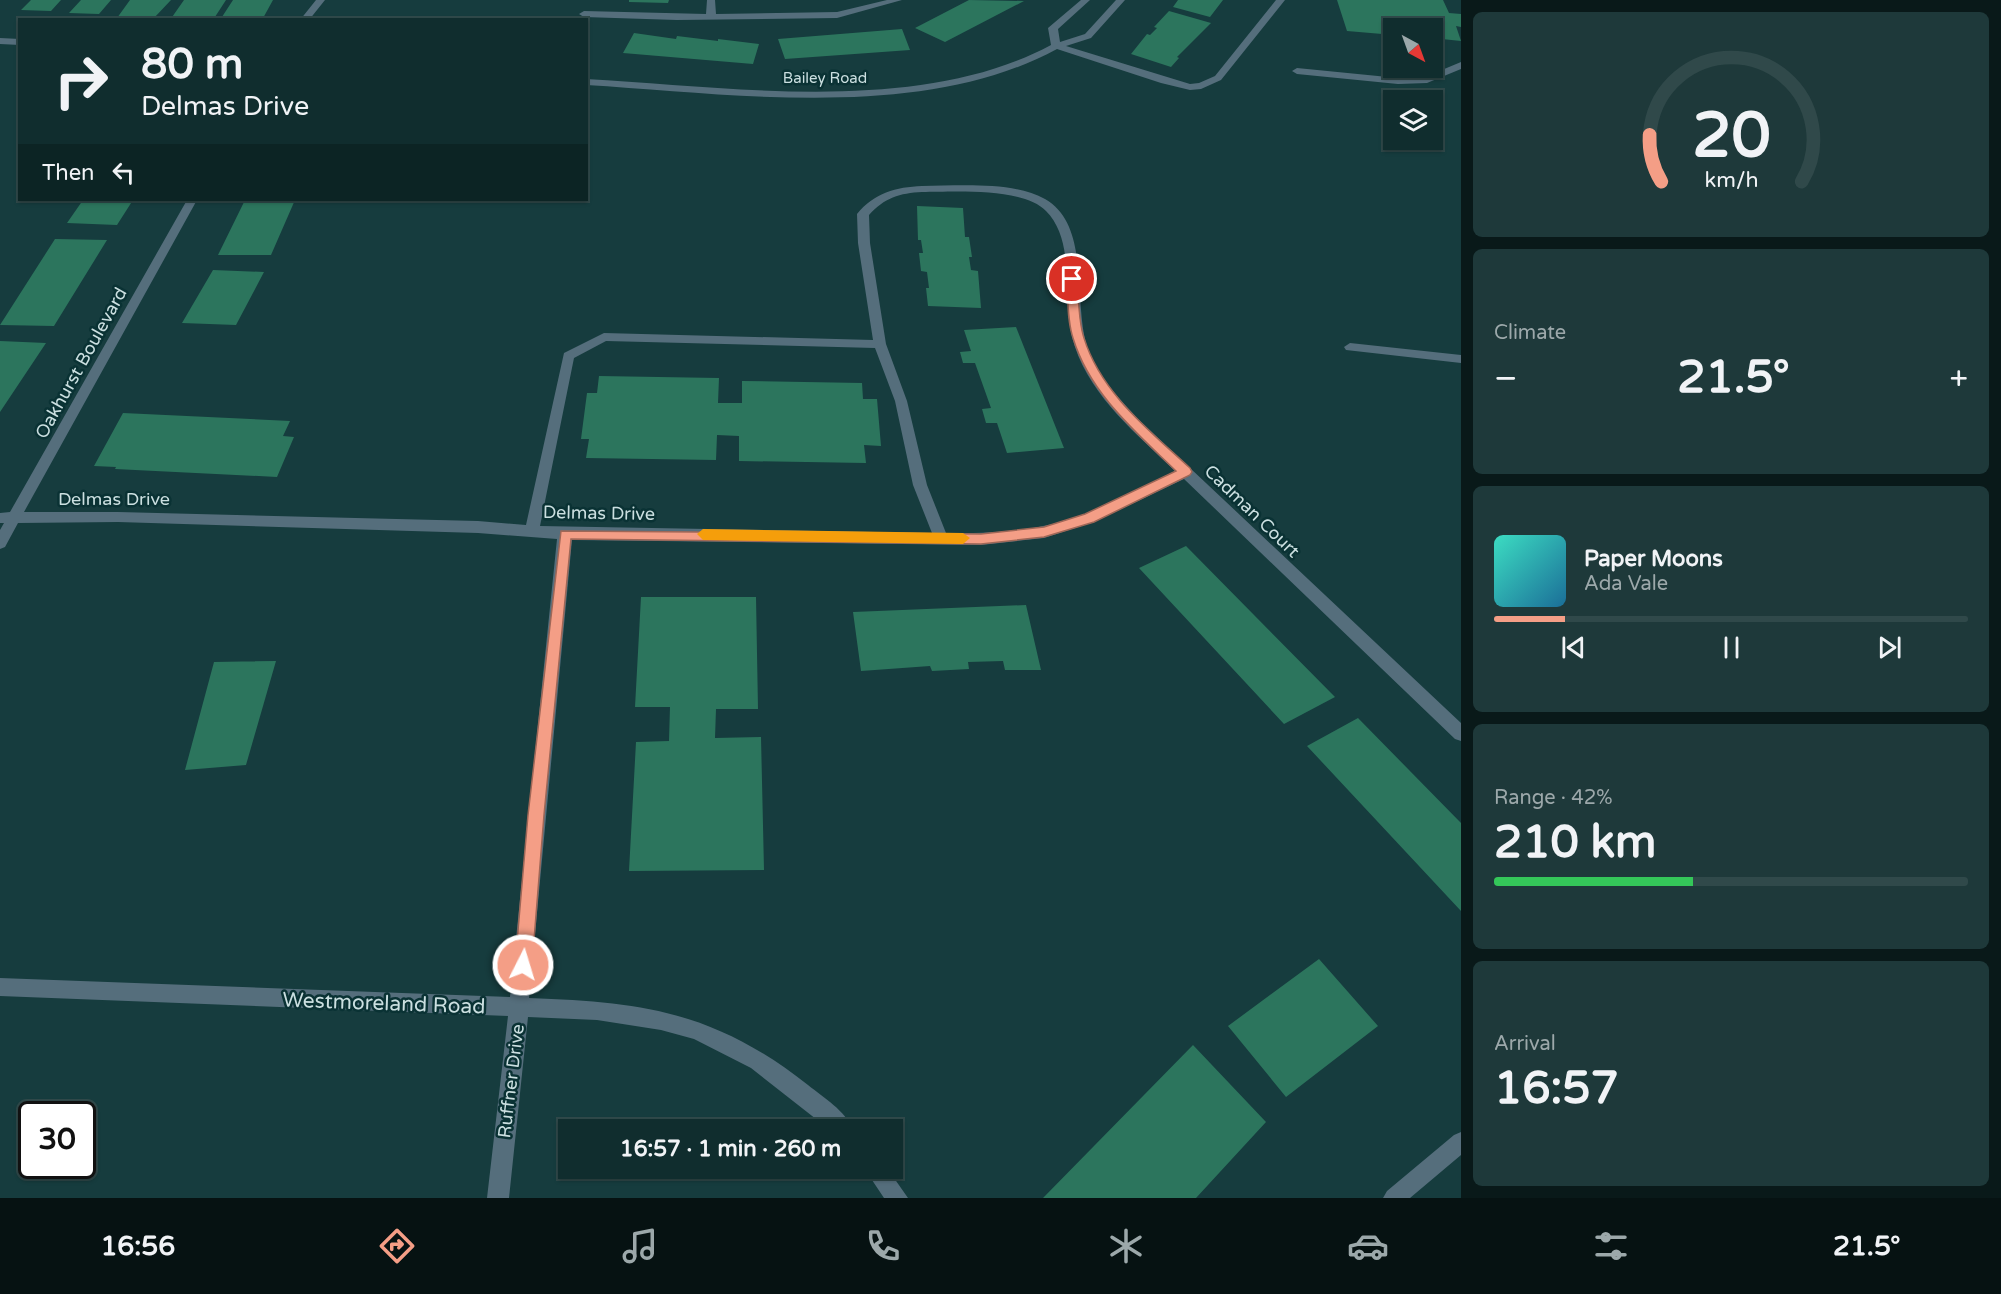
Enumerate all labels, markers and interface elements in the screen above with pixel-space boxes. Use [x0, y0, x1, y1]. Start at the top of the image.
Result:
north arrow [1383, 18, 1443, 78]
map controls [1383, 18, 1443, 150]
text: 80 m [141, 39, 243, 90]
icon: right [42, 42, 120, 120]
street label: Bailey Road [783, 69, 867, 87]
text: Delmas Drive [141, 90, 309, 123]
button: layers [1383, 90, 1443, 150]
text: 20 [1692, 99, 1770, 174]
icon: left [107, 156, 140, 189]
text: Then [42, 160, 95, 186]
text: km/h [1704, 167, 1758, 193]
pin [1046, 253, 1097, 304]
icon: arrive [1055, 262, 1088, 295]
street label: Oakhurst Boulevard [30, 283, 132, 443]
text: Climate [1494, 321, 1566, 345]
text: 21.5° [1677, 351, 1790, 405]
text: − [1494, 359, 1518, 398]
text: + [1949, 359, 1968, 398]
street label: Cadman Court [1200, 460, 1304, 562]
street label: Delmas Drive [58, 488, 170, 510]
street label: Delmas Drive [543, 501, 655, 525]
text: Paper Moons [1584, 546, 1723, 572]
text: Ada Vale [1584, 572, 1668, 596]
icon: previous [1557, 631, 1590, 664]
icon: pause [1715, 631, 1748, 664]
icon: next [1873, 631, 1906, 664]
text: Range · 42% [1494, 786, 1613, 810]
text: 210 km [1494, 816, 1656, 870]
position arrow [491, 933, 555, 997]
street label: Westmoreland Road [282, 987, 486, 1020]
street label: Ruffner Drive [493, 1023, 529, 1139]
text: Arrival [1494, 1032, 1556, 1056]
text: 16:57 [1494, 1062, 1619, 1116]
speed limit sign: 30 [18, 1101, 96, 1179]
text: 16:57 · 1 min · 260 m [620, 1136, 841, 1162]
icon: directions [376, 1225, 418, 1267]
icon: music [619, 1225, 661, 1267]
icon: phone [862, 1225, 904, 1267]
icon: climate [1105, 1225, 1147, 1267]
icon: car [1347, 1225, 1389, 1267]
icon: filters [1590, 1225, 1632, 1267]
text: 16:56 [100, 1230, 175, 1263]
text: 21.5° [1833, 1230, 1901, 1263]

